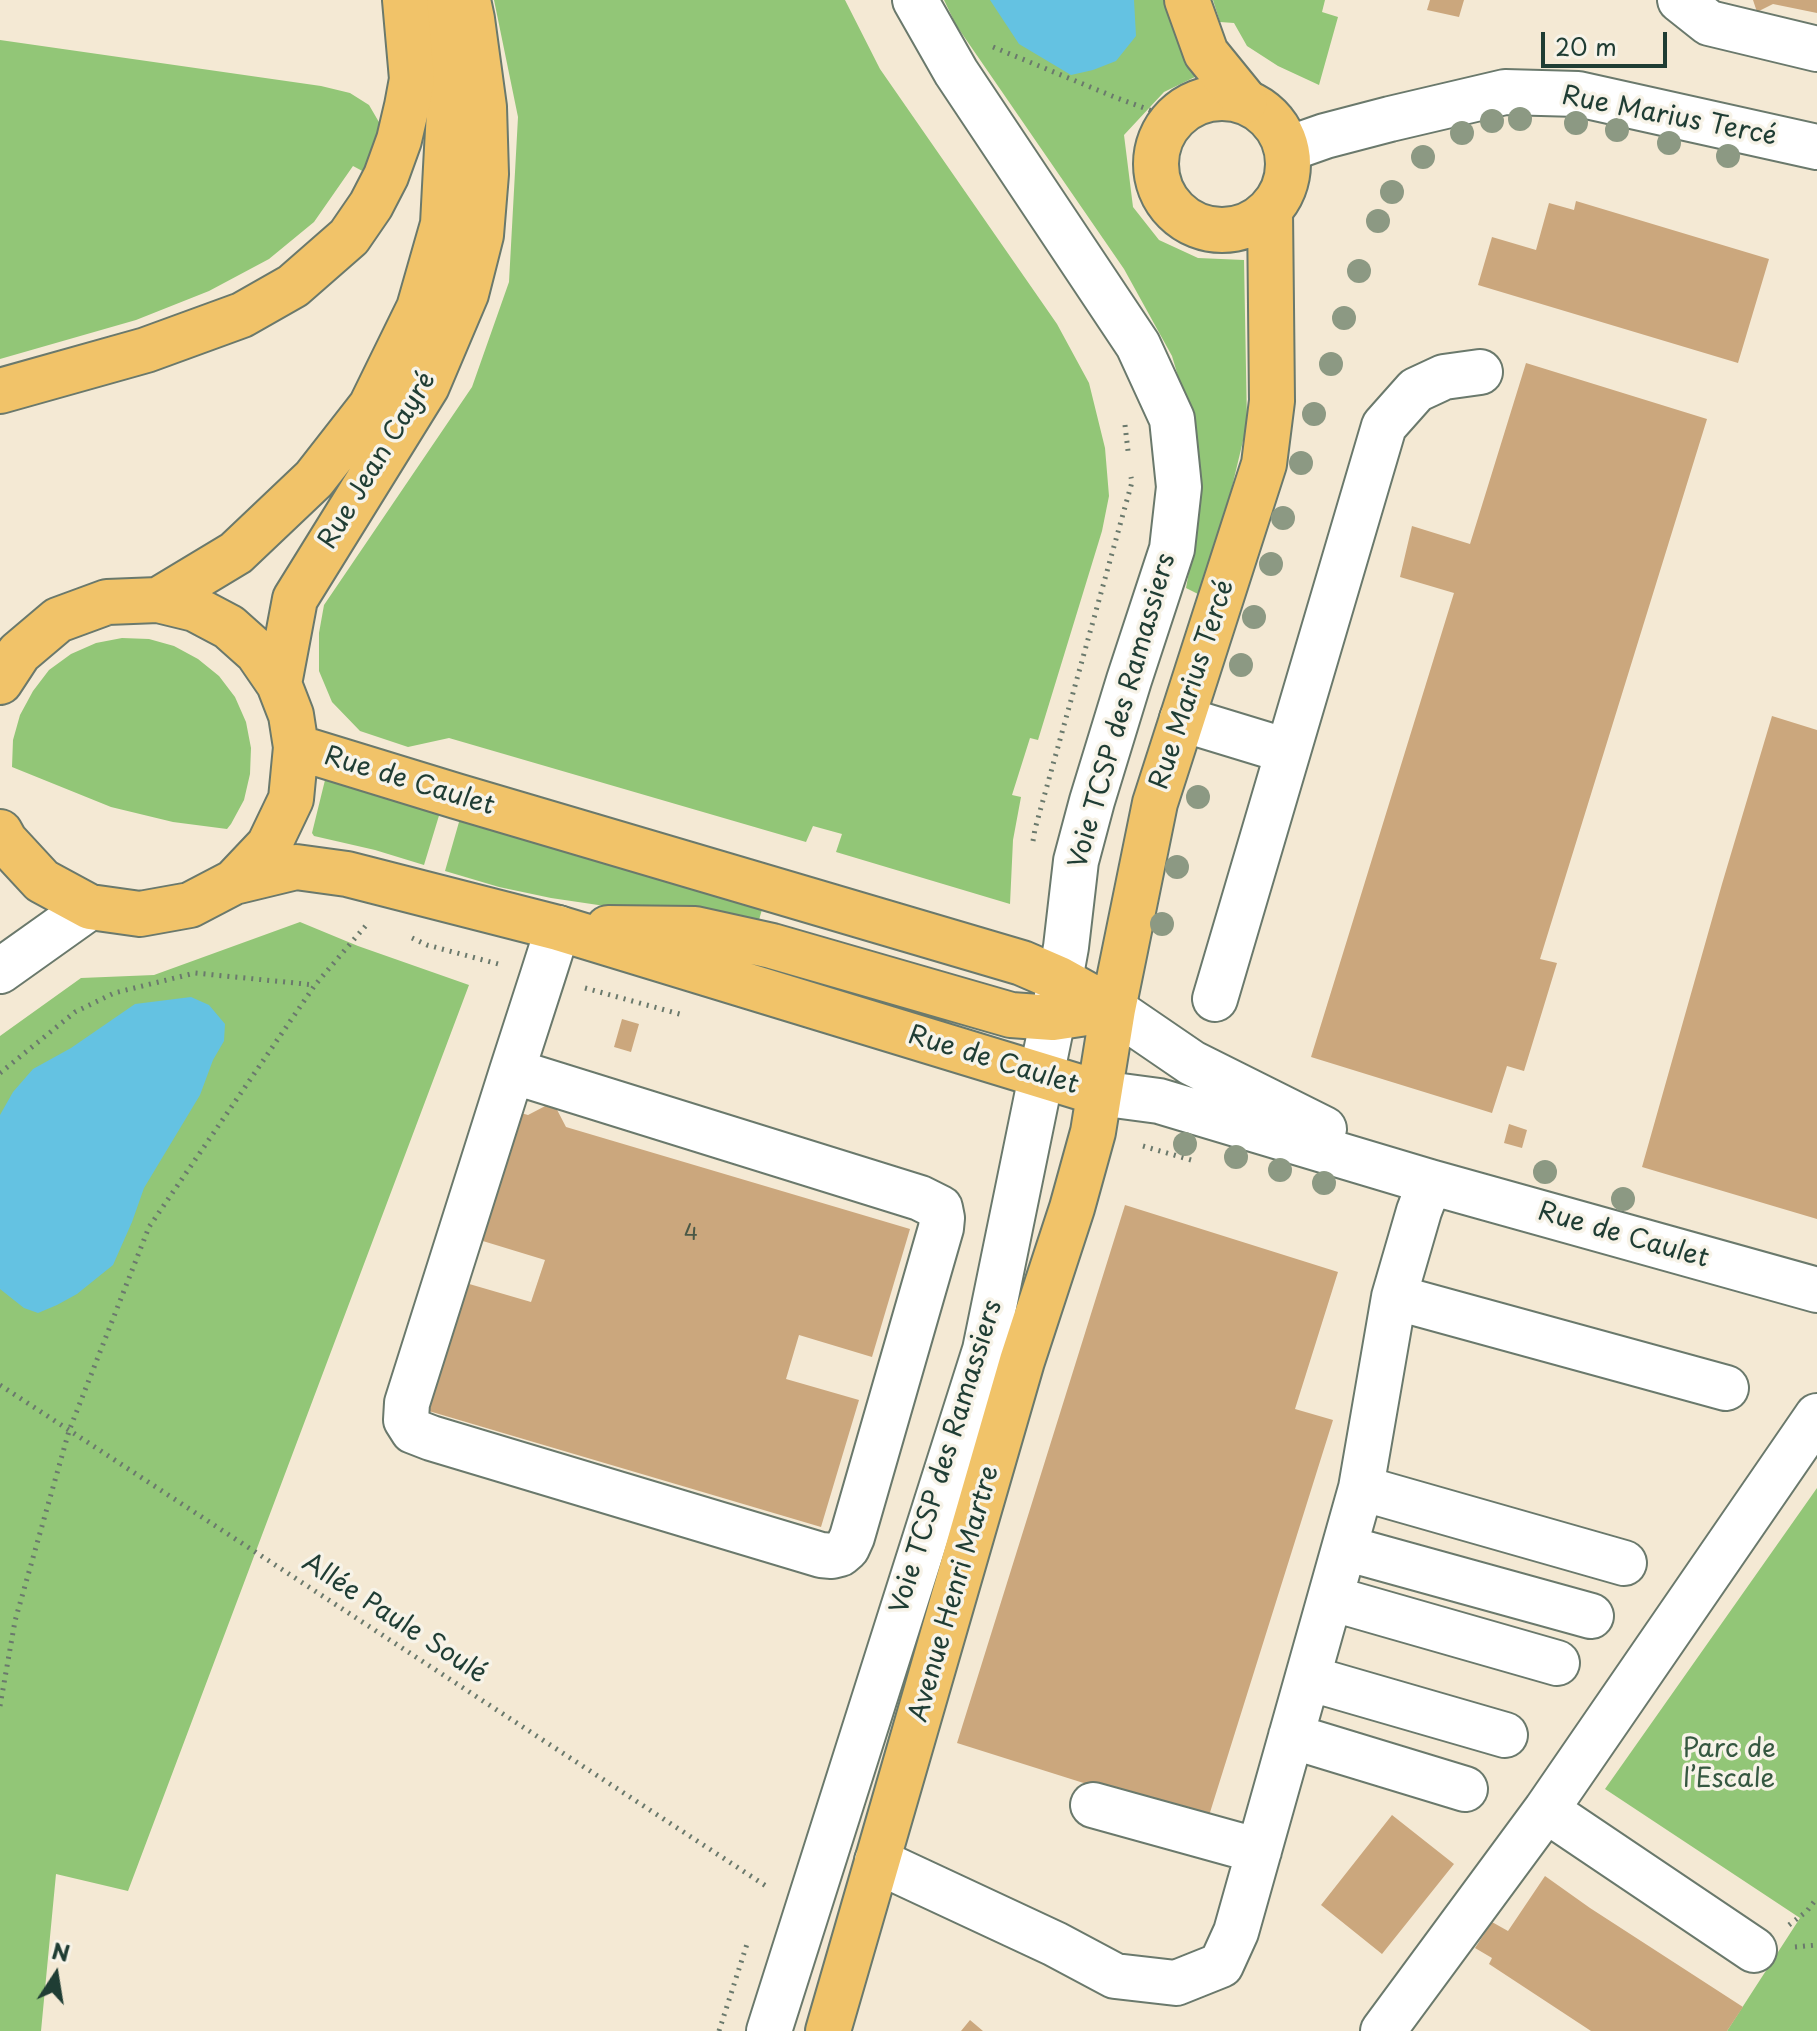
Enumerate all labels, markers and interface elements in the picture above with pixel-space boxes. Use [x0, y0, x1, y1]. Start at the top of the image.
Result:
scale bar [1545, 16, 1671, 66]
text: 20 m [1555, 28, 1617, 64]
street label: Rue Marius Tercé [1559, 81, 1779, 153]
street label: Rue Jean Cayré [313, 367, 443, 555]
street label: Voie TCSP des Ramassiers [1063, 550, 1183, 872]
street label: Rue Marius Tercé [1144, 576, 1242, 794]
street label: Rue de Caulet [320, 741, 498, 823]
street label: Rue de Caulet [904, 1020, 1082, 1102]
street label: Rue de Caulet [1534, 1197, 1712, 1275]
house number: 4 [684, 1221, 698, 1247]
street label: Voie TCSP des Ramassiers [884, 1297, 1010, 1617]
street label: Avenue Henri Martre [904, 1463, 1006, 1725]
street label: Allée Paule Soulé [296, 1548, 492, 1690]
park label: Parc de l’Escale [1682, 1734, 1776, 1796]
text: N [49, 1933, 73, 1969]
north arrow [16, 1935, 96, 2015]

